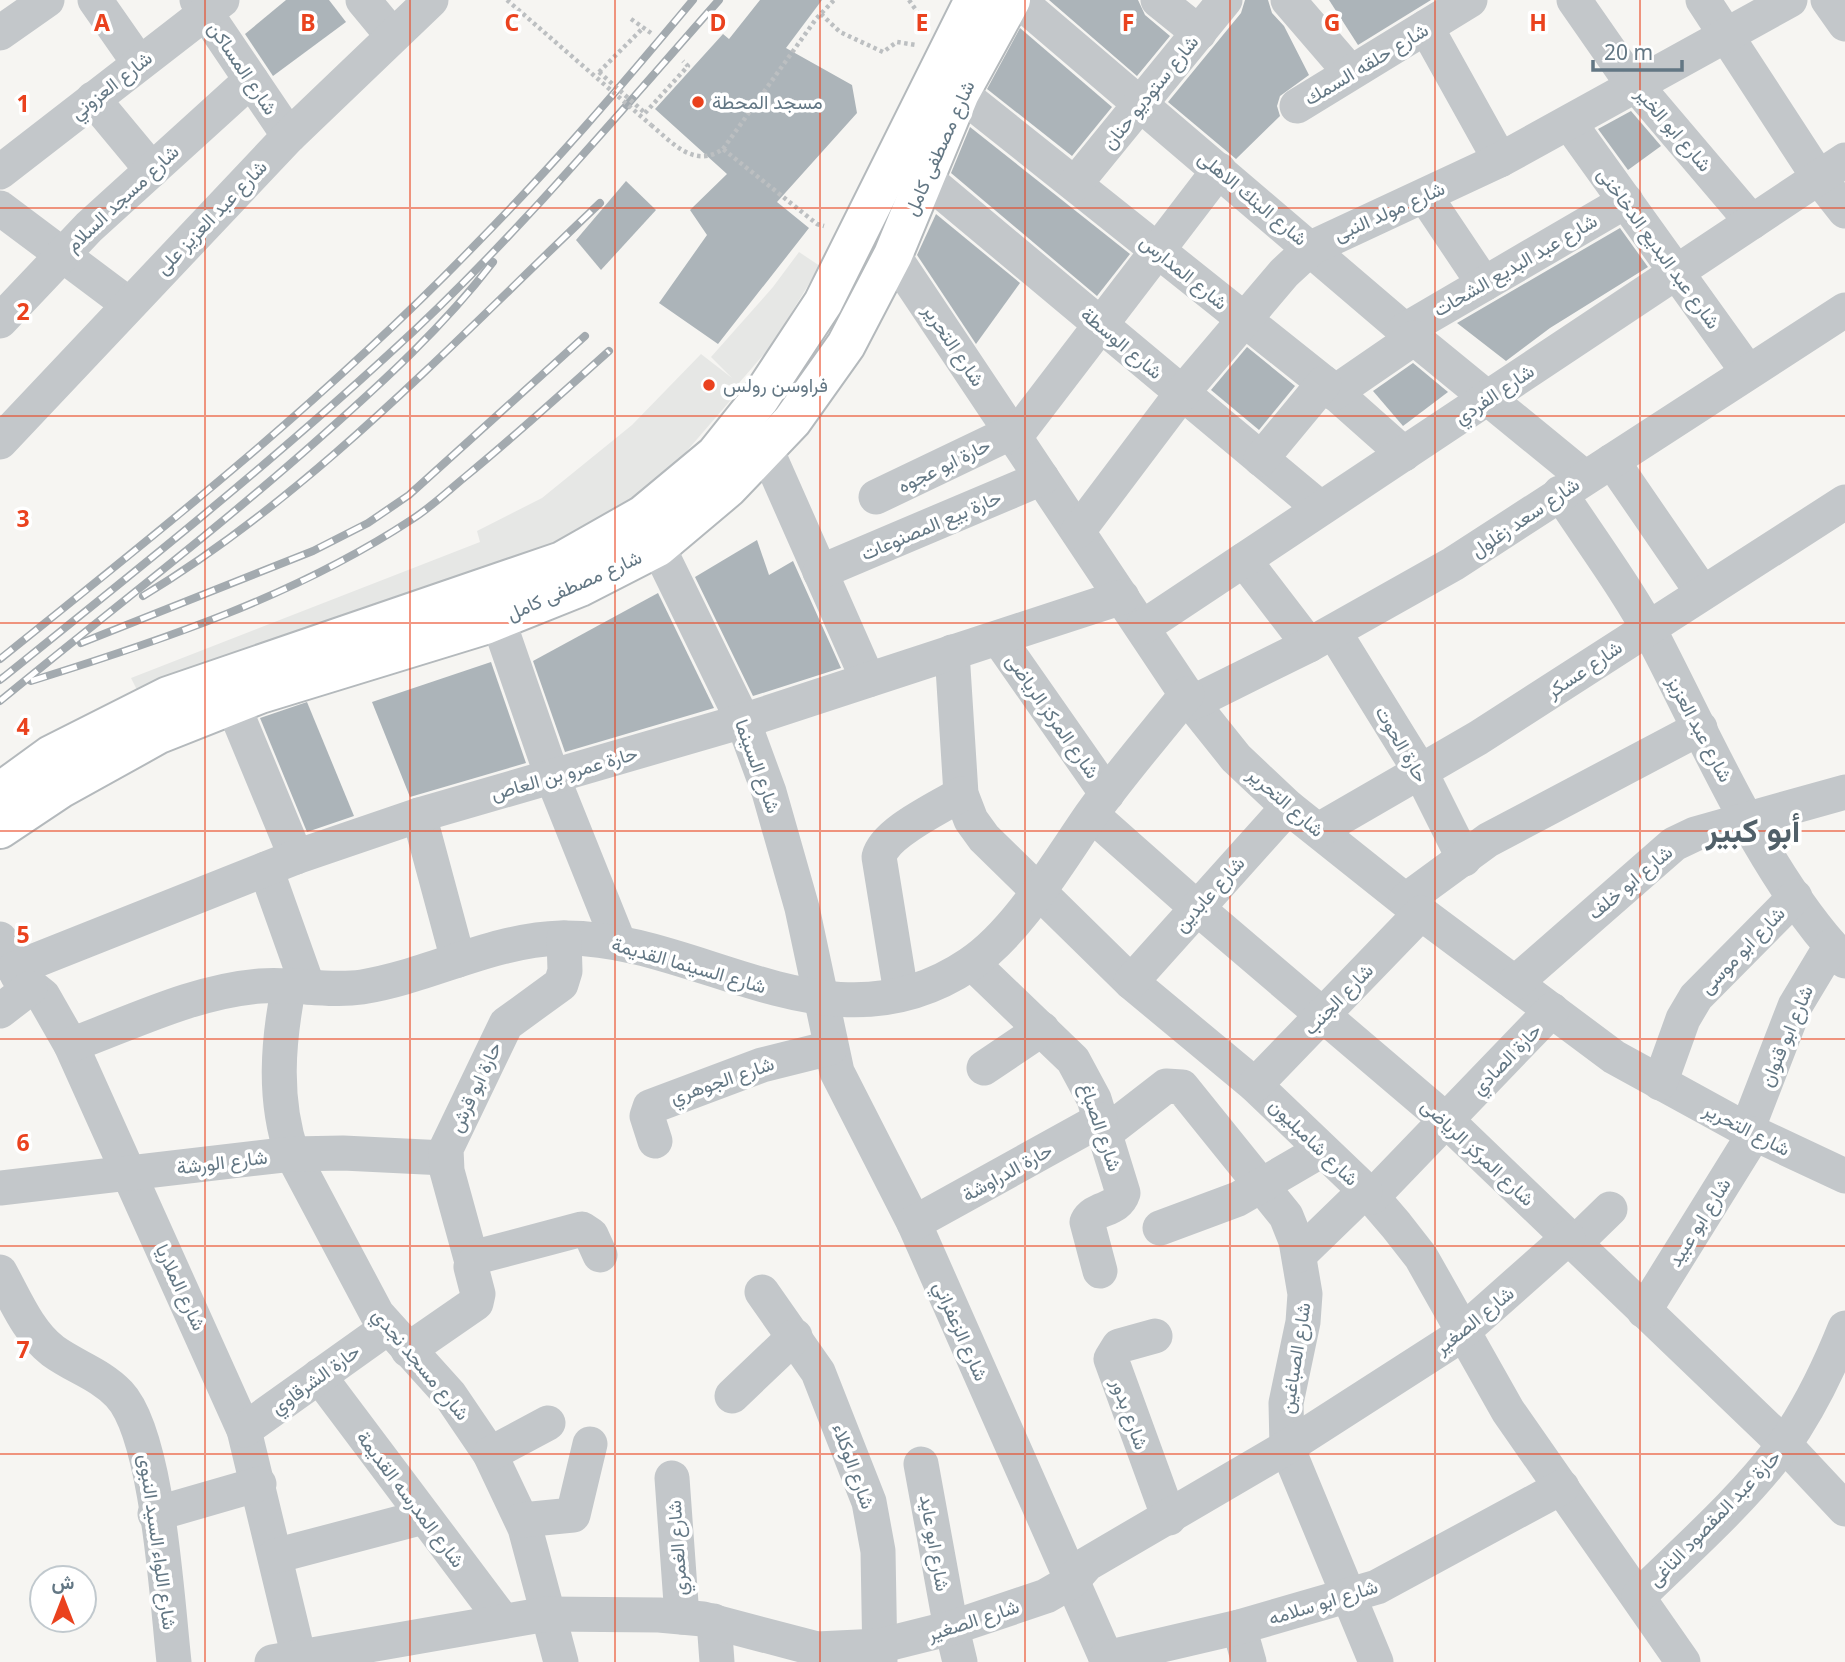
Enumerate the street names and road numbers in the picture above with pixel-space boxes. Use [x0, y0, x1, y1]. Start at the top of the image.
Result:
street label: شارع المساكن [202, 16, 284, 120]
street label: شارع حلقه السمك [1299, 17, 1433, 111]
street label: شارع ستوديو حنان [1096, 29, 1204, 155]
street label: شارع العزوني [65, 45, 159, 128]
street label: شارع مصطفى كامل [898, 76, 980, 220]
street label: شارع ابو الخير [1629, 80, 1718, 177]
street label: شارع مسجد السلام [60, 139, 184, 257]
street label: شارع البنك الاهلى [1193, 145, 1313, 251]
street label: شارع عبد العزيز على [150, 154, 272, 280]
street label: شارع عبد البديع الدخاخنى [1591, 162, 1726, 335]
street label: شارع مولد النبى [1329, 175, 1449, 247]
street label: شارع عبد البديع الشحات [1428, 207, 1602, 323]
street label: شارع المدارس [1135, 229, 1233, 315]
street label: شارع التحرير [916, 298, 991, 391]
street label: شارع الوسطة [1076, 301, 1168, 385]
street label: شارع الفردي [1449, 358, 1541, 433]
street label: حارة ابو عجوه [893, 431, 995, 499]
street label: شارع سعد زغلول [1466, 471, 1584, 563]
street label: حارة بيع المصنوعات [857, 484, 1005, 567]
street label: شارع مصطفى كامل [502, 544, 646, 626]
street label: شارع عسكر [1540, 634, 1627, 704]
street label: شارع المركز الرياضى [1000, 649, 1106, 783]
street label: شارع عبد العزيز [1661, 670, 1739, 787]
street label: حارة الحوت [1370, 701, 1434, 787]
street label: شارع السينما [729, 715, 787, 817]
street label: حارة عمرو بن العاص [488, 740, 640, 806]
street label: شارع التحرير [1241, 761, 1330, 843]
street label: شارع ابو خلف [1582, 839, 1678, 925]
street label: شارع عابدين [1168, 850, 1250, 938]
street label: شارع ابو موسى [1694, 901, 1790, 999]
street label: شارع السينما القديمة [609, 931, 769, 999]
street label: شارع الجنب [1297, 958, 1379, 1040]
street label: شارع ابو قنوان [1753, 981, 1819, 1090]
street label: حارة الصادي [1465, 1018, 1549, 1103]
street label: حارة ابو قرش [443, 1038, 507, 1136]
street label: شارع الجوهري [667, 1050, 778, 1113]
street label: شارع الصباغ [1074, 1079, 1128, 1175]
street label: شارع شامبليون [1264, 1093, 1364, 1191]
street label: شارع المركز الرياضى [1416, 1093, 1540, 1211]
street label: شارع التحرير [1698, 1096, 1795, 1162]
street label: حارة الدراوشة [957, 1137, 1057, 1207]
street label: شارع الورشة [175, 1144, 269, 1180]
street label: شارع ابو عبيد [1661, 1173, 1737, 1271]
street label: شارع الملاريا [150, 1239, 212, 1335]
street label: شارع الزعفراني [925, 1277, 995, 1386]
street label: شارع الصغير [1428, 1280, 1519, 1361]
street label: شارع الصباغين [1273, 1301, 1317, 1415]
street label: شارع مسجد نجدي [364, 1302, 476, 1428]
street label: حارة الشرقاوي [265, 1338, 366, 1423]
street label: شارع بدور [1105, 1374, 1155, 1453]
street label: شارع الوكلاء [827, 1420, 881, 1512]
street label: شارع المدرسه القديمة [351, 1425, 471, 1573]
street label: حارة عبد المقصود الناغى [1642, 1444, 1786, 1592]
street label: شارع اللواء السيد النبوى [133, 1452, 183, 1632]
street label: شارع ابو عايد [914, 1493, 956, 1593]
street label: شارع الغمري [661, 1499, 696, 1597]
street label: شارع ابو سلامه [1265, 1573, 1381, 1631]
street label: شارع الصغير [923, 1593, 1022, 1647]

